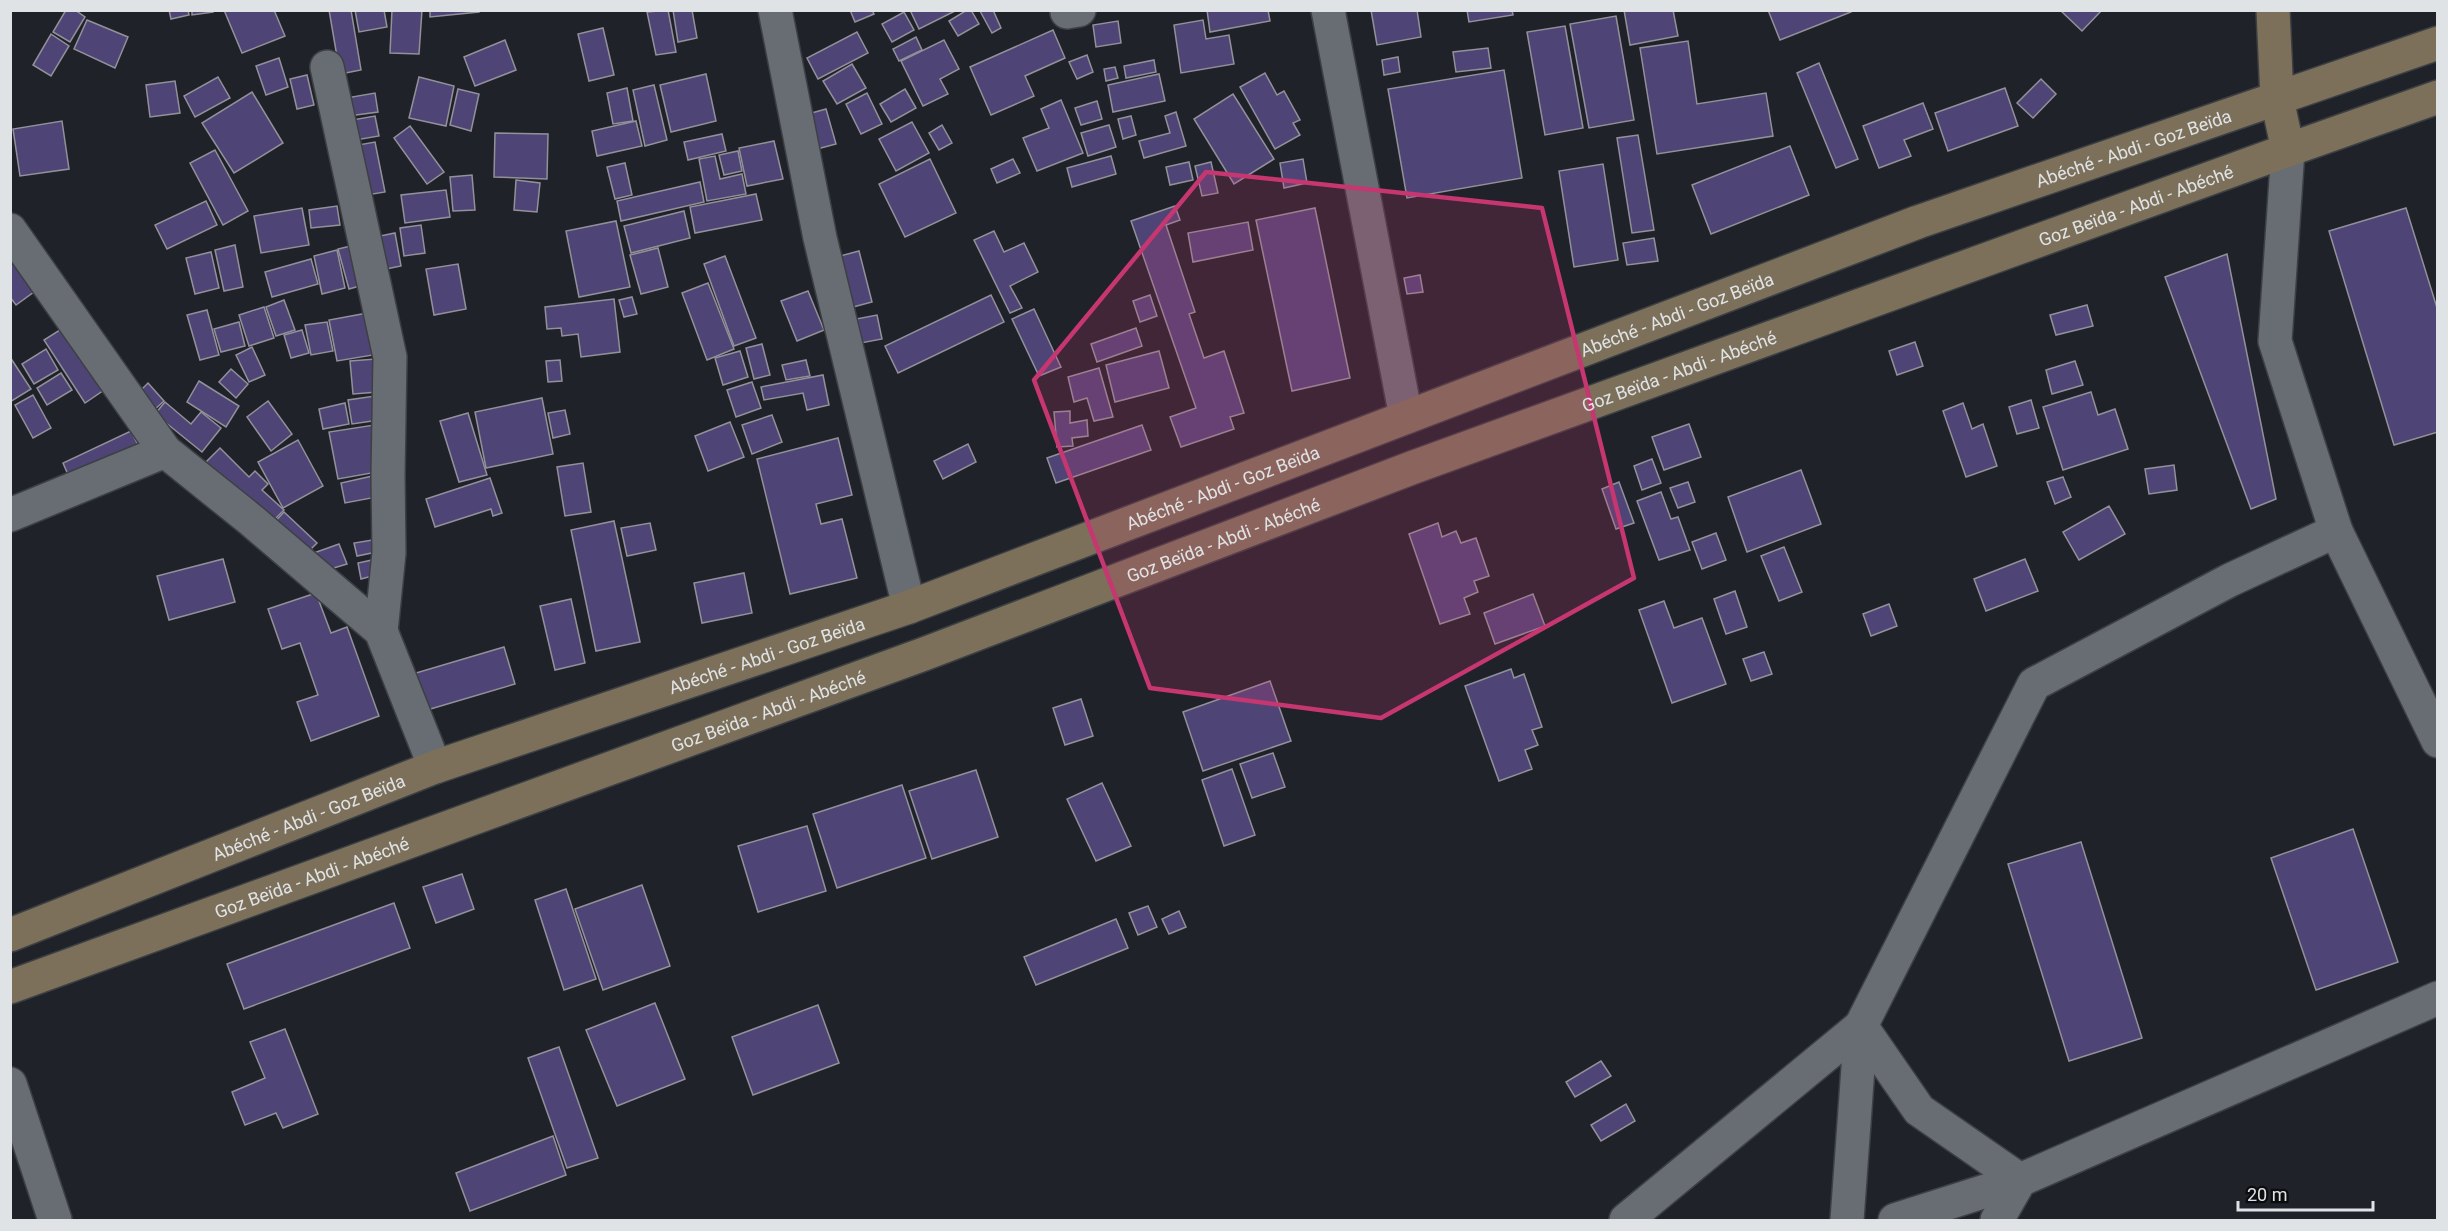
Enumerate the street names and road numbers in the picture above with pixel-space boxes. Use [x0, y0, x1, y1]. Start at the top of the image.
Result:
street label: Abéché - Abdi - Goz Beïda [2033, 104, 2234, 191]
street label: Goz Beïda - Abdi - Abéché [2036, 160, 2236, 250]
street label: Abéché - Abdi - Goz Beïda [1577, 268, 1776, 361]
street label: Goz Beïda - Abdi - Abéché [1579, 326, 1779, 416]
street label: Abéché - Abdi - Goz Beïda [1123, 441, 1322, 534]
street label: Goz Beïda - Abdi - Abéché [1123, 493, 1323, 586]
street label: Abéché - Abdi - Goz Beïda [666, 612, 867, 698]
street label: Goz Beïda - Abdi - Abéché [668, 666, 868, 756]
street label: Abéché - Abdi - Goz Beïda [209, 769, 408, 865]
street label: Goz Beïda - Abdi - Abéché [211, 832, 412, 922]

